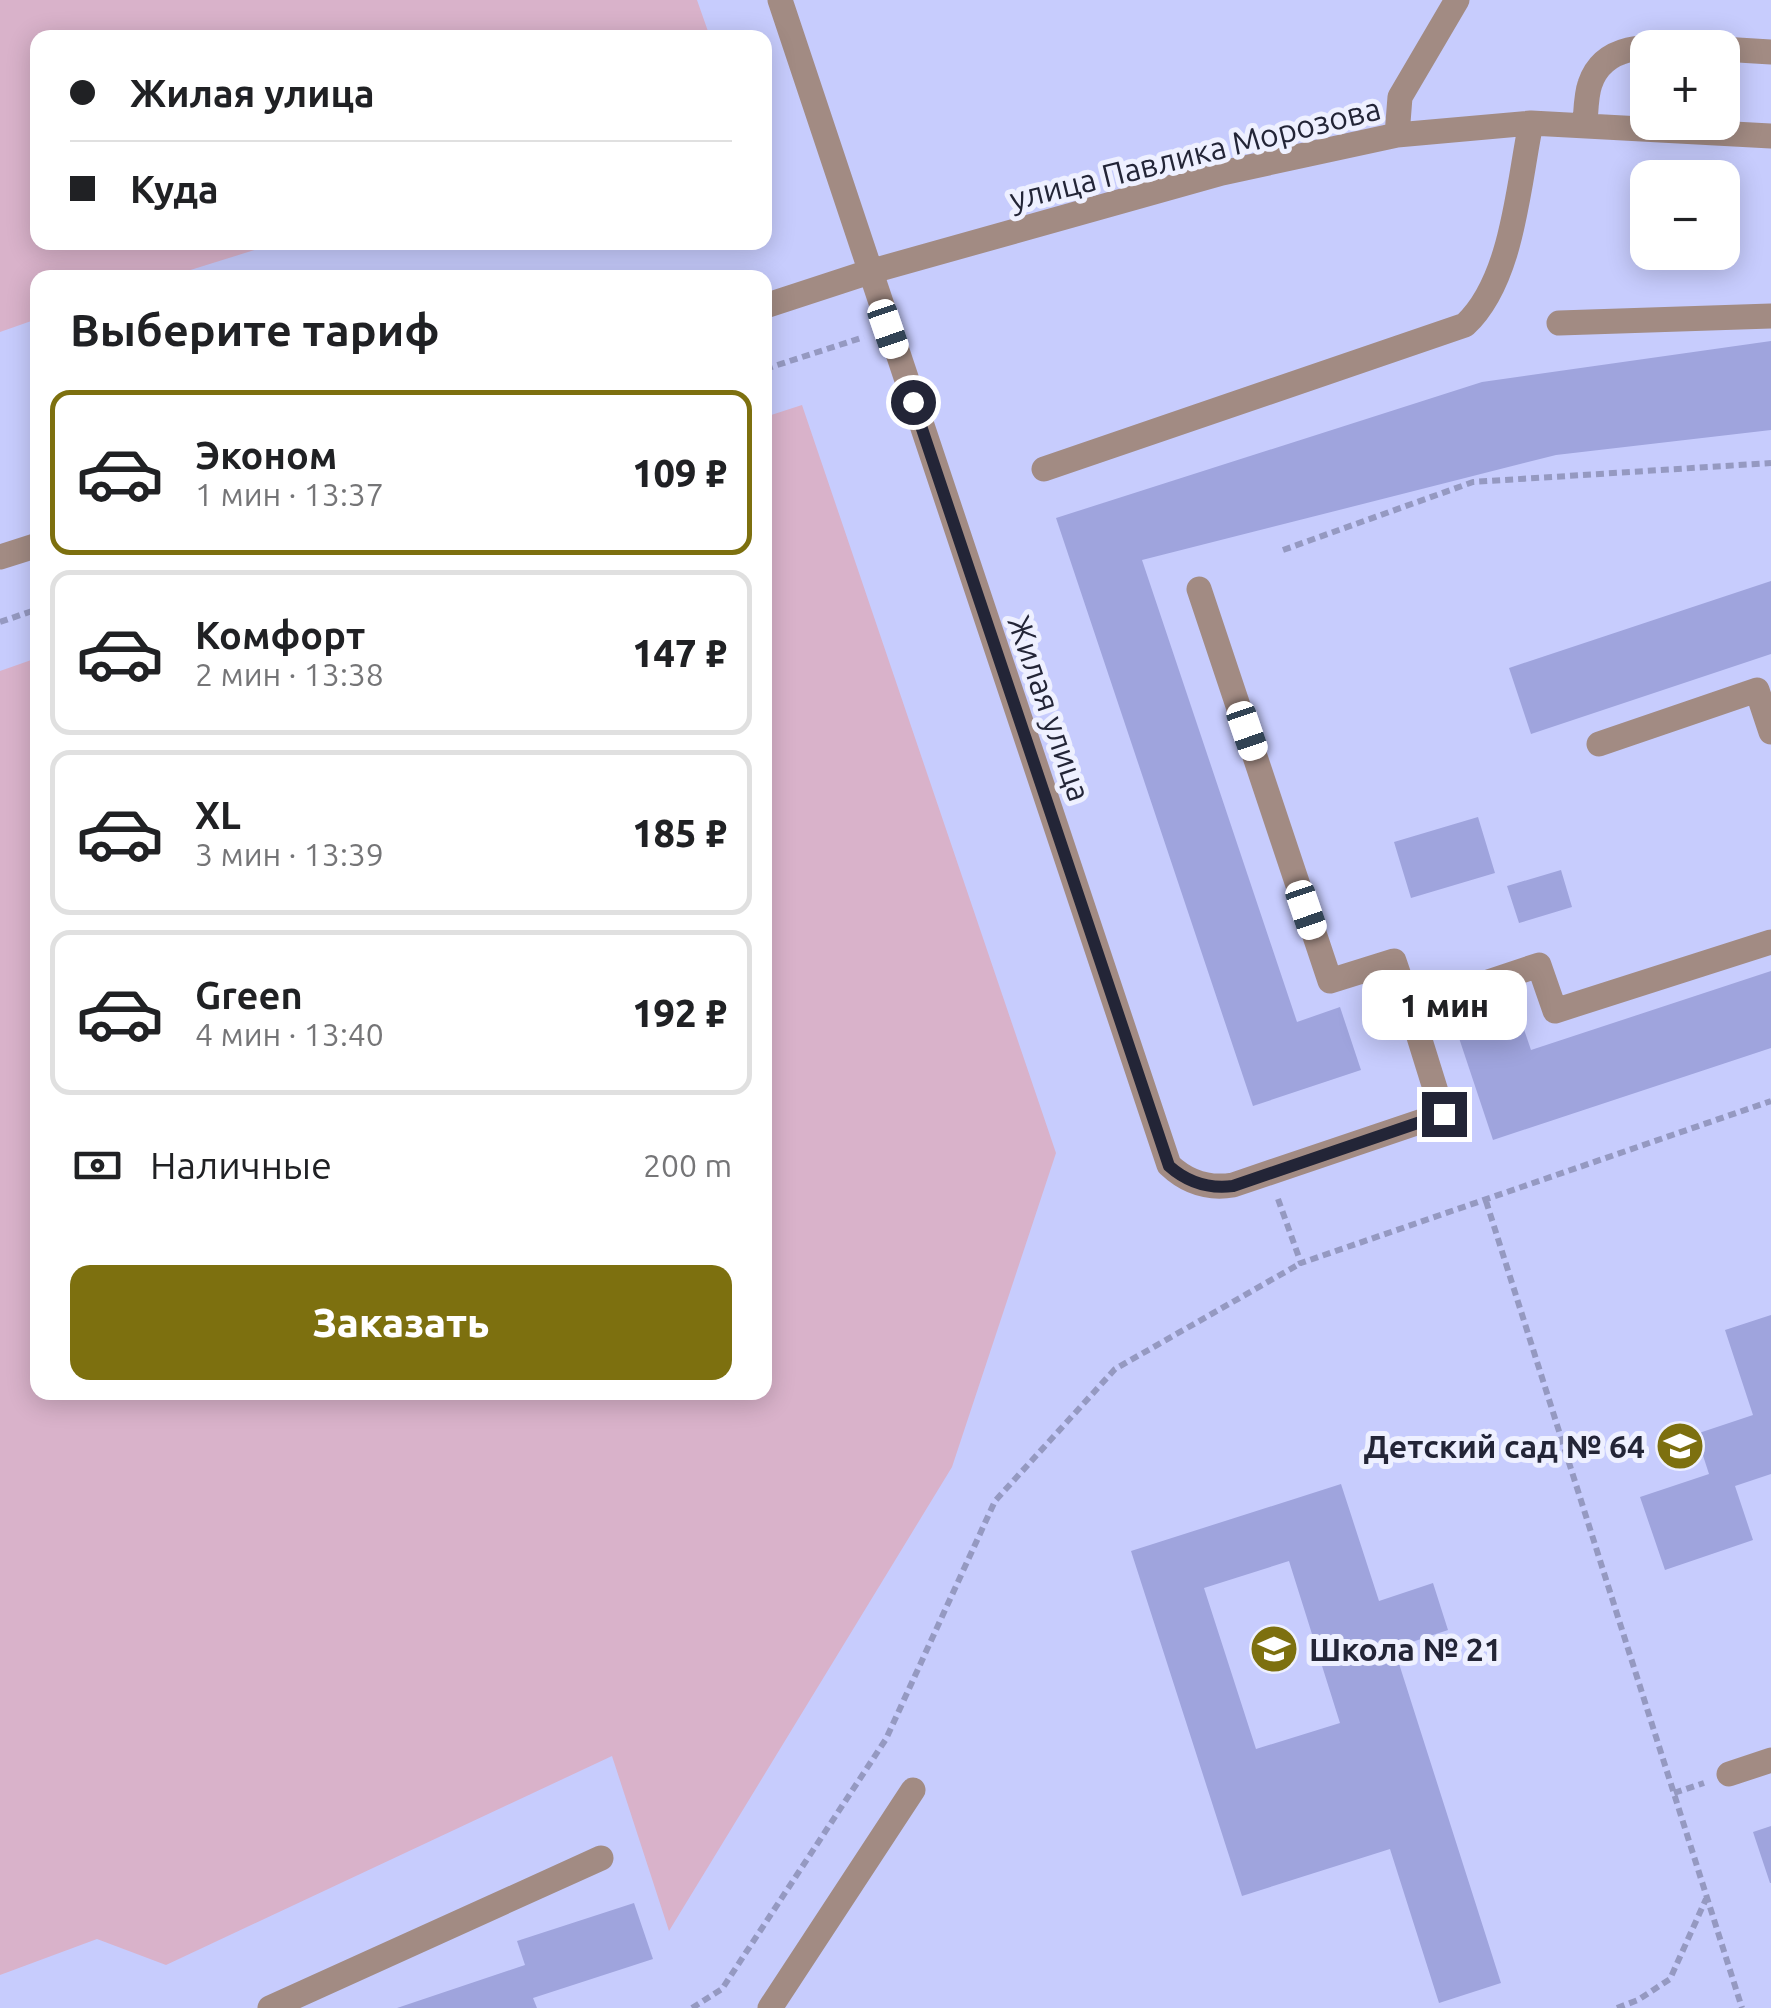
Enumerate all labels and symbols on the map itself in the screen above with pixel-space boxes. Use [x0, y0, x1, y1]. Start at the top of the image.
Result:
street label: улица Павлика Морозова [1006, 89, 1384, 217]
car [864, 296, 912, 362]
route start [891, 380, 936, 425]
street label: Жилая улица [1001, 610, 1099, 806]
car [1223, 698, 1271, 764]
car [1282, 877, 1330, 943]
callout: 1 мин [1362, 969, 1526, 1039]
route end [1422, 1092, 1467, 1137]
school or university icon: Детский сад № 64 [1654, 1420, 1706, 1472]
place label: Детский сад № 64 [1363, 1428, 1645, 1464]
school or university icon: Школа № 21 [1248, 1623, 1300, 1675]
place label: Школа № 21 [1309, 1631, 1502, 1667]

